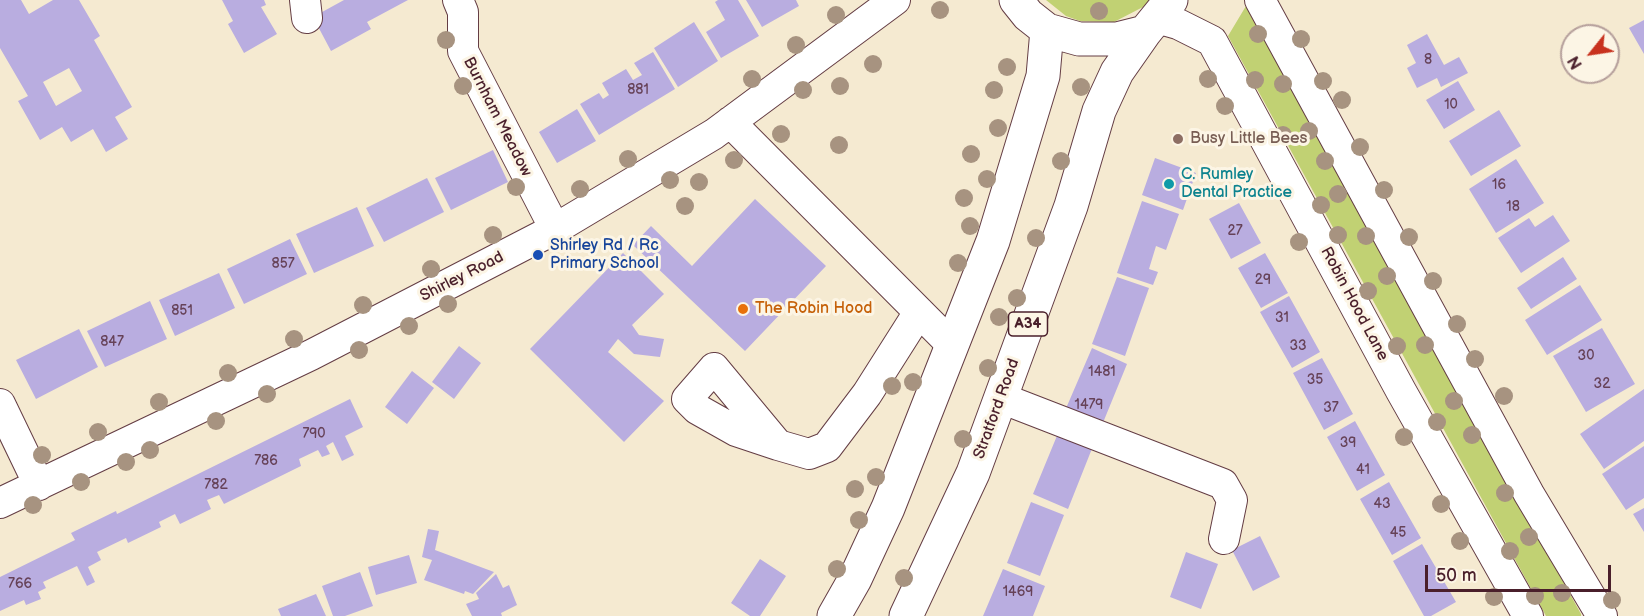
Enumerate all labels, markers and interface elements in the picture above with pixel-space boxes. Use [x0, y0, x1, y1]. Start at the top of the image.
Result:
north arrow [1560, 24, 1620, 84]
house number: 8 [1424, 52, 1432, 68]
text: N [1564, 52, 1587, 72]
street label: Burnham Meadow [459, 54, 535, 180]
house number: 881 [627, 82, 649, 98]
house number: 10 [1444, 97, 1458, 113]
place label: Busy Little Bees [1190, 129, 1307, 149]
marker: Busy Little Bees [1171, 132, 1185, 146]
place label: C. Rumley Dental Practice [1181, 165, 1292, 203]
marker: C. Rumley Dental Practice [1162, 177, 1176, 191]
house number: 16 [1492, 177, 1506, 193]
house number: 18 [1506, 199, 1520, 215]
house number: 27 [1227, 223, 1243, 239]
place label: Shirley Rd / Rc Primary School [550, 236, 659, 274]
street label: Robin Hood Lane [1316, 244, 1392, 364]
street label: Shirley Road [417, 248, 507, 306]
marker: Shirley Rd / Rc Primary School [531, 248, 545, 262]
house number: 857 [271, 256, 295, 272]
house number: 29 [1255, 272, 1271, 288]
place label: The Robin Hood [755, 299, 872, 319]
marker: The Robin Hood [736, 302, 750, 316]
house number: 851 [171, 303, 193, 319]
house number: 31 [1275, 310, 1289, 326]
road number: A34 [1008, 312, 1048, 336]
house number: 847 [100, 334, 124, 350]
house number: 33 [1289, 338, 1307, 354]
house number: 30 [1578, 348, 1594, 364]
street label: Stratford Road [970, 356, 1024, 462]
house number: 1481 [1088, 364, 1116, 380]
house number: 35 [1307, 372, 1323, 388]
house number: 32 [1594, 376, 1610, 392]
house number: 1479 [1075, 397, 1103, 413]
house number: 37 [1323, 400, 1339, 416]
house number: 790 [302, 426, 326, 442]
house number: 39 [1340, 435, 1356, 451]
house number: 786 [254, 453, 278, 469]
house number: 41 [1356, 462, 1370, 478]
house number: 782 [204, 477, 228, 493]
house number: 43 [1373, 496, 1391, 512]
house number: 45 [1390, 525, 1406, 541]
scale bar [1428, 553, 1614, 591]
text: 50 m [1436, 565, 1477, 586]
house number: 766 [8, 576, 32, 592]
house number: 1469 [1003, 584, 1033, 600]

